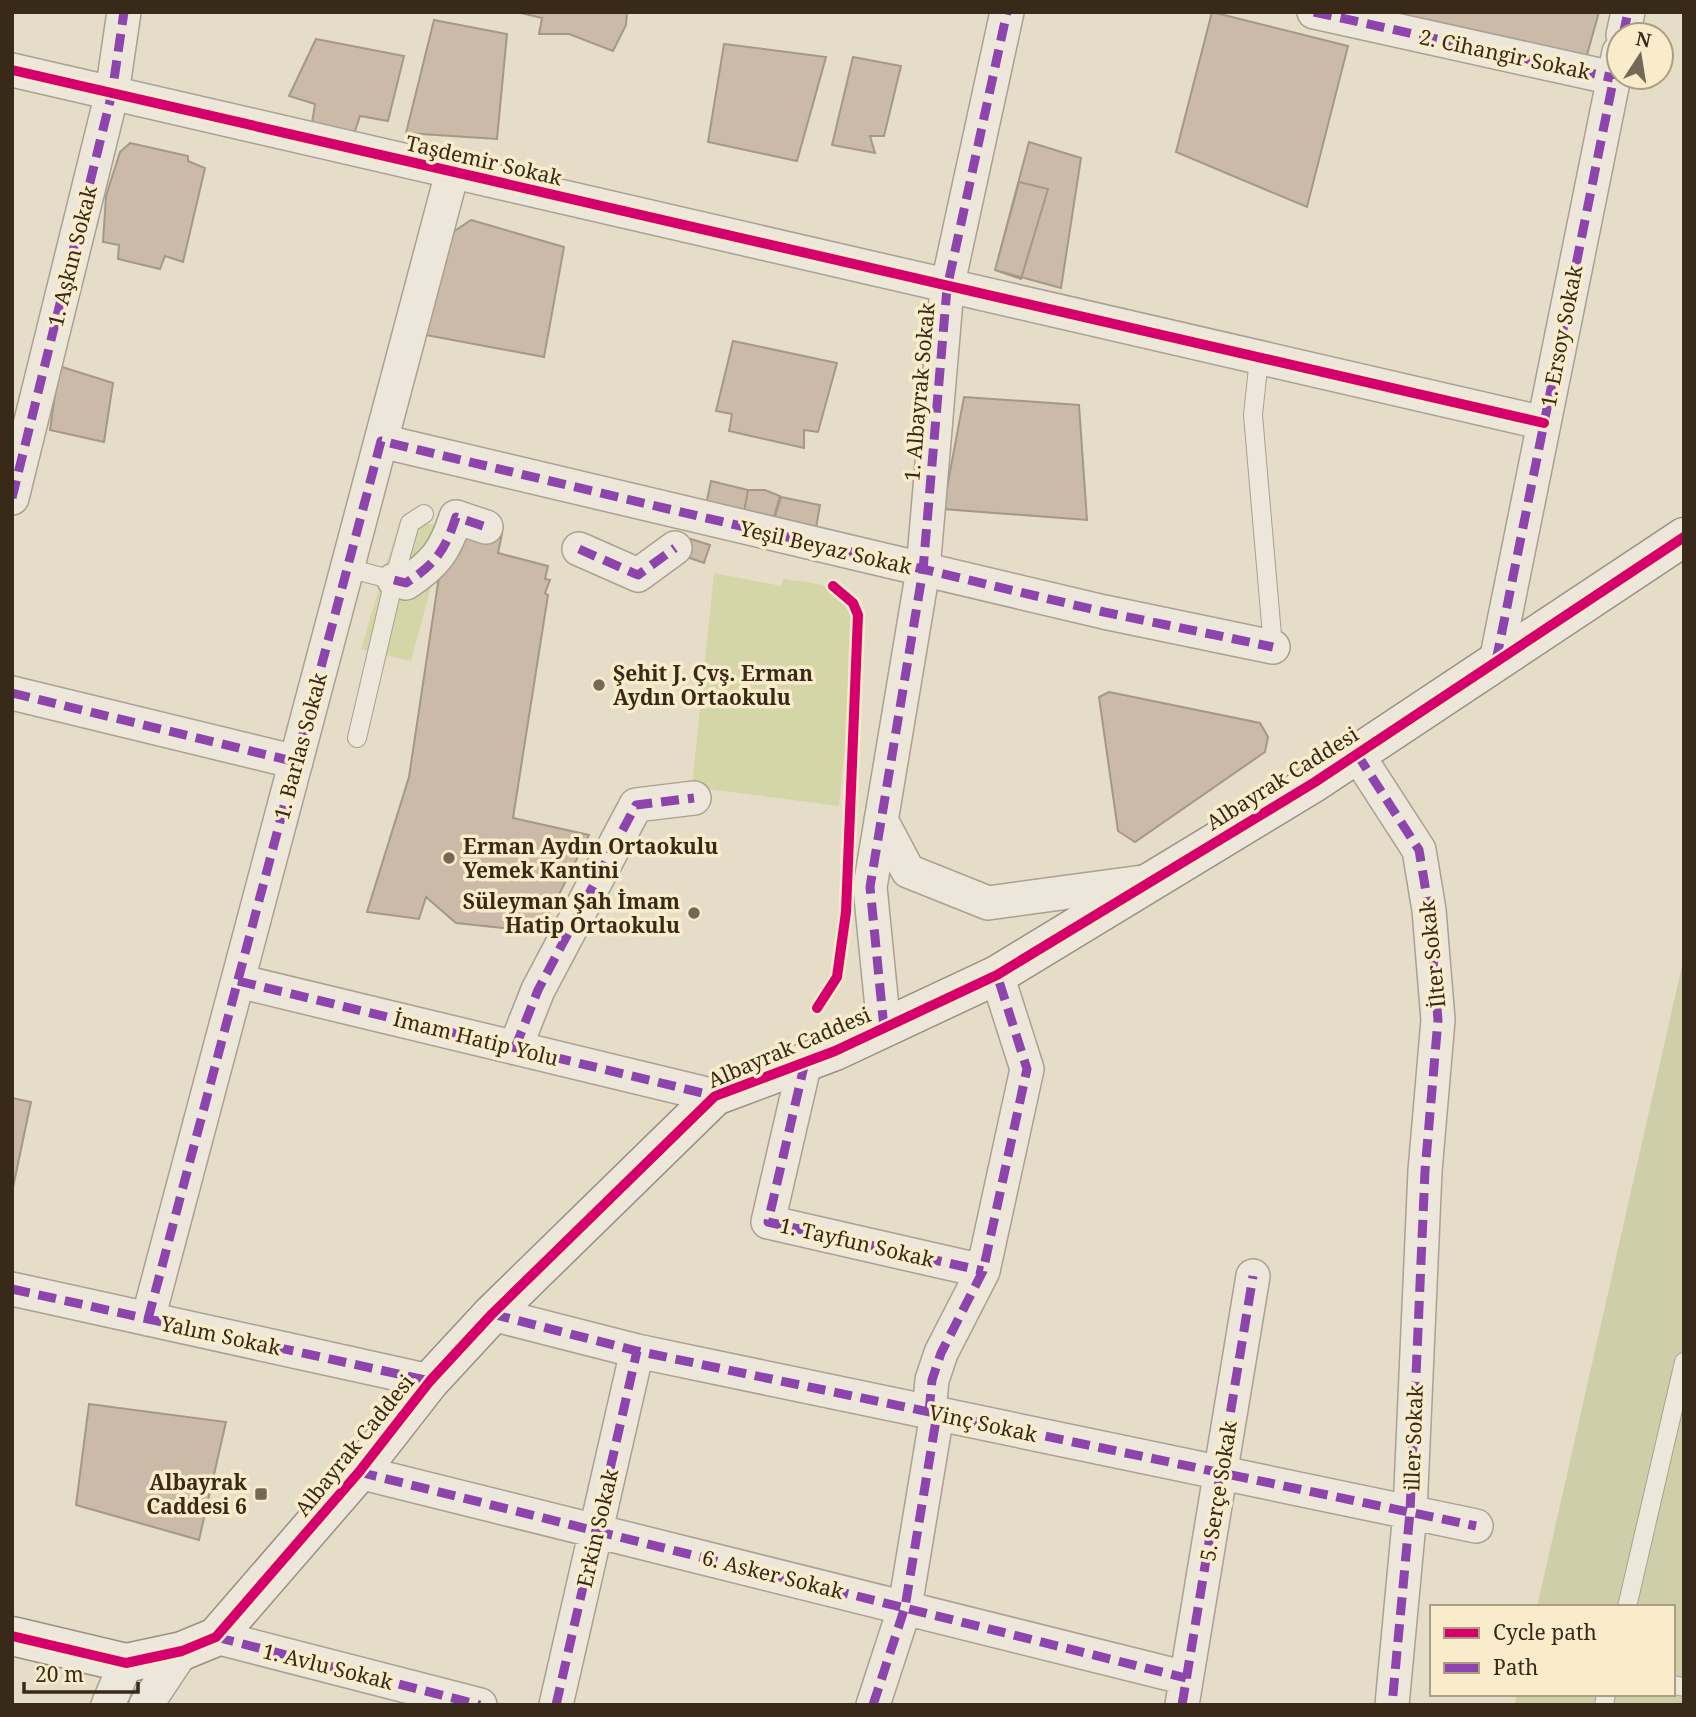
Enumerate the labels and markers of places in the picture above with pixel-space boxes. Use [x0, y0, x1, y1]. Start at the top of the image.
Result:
place label: Şehit J. Çvş. Erman Aydın Ortaokulu [613, 659, 813, 711]
marker: Şehit J. Çvş. Erman Aydın Ortaokulu [591, 677, 607, 693]
place label: Erman Aydın Ortaokulu Yemek Kantini [463, 832, 718, 884]
marker: Erman Aydın Ortaokulu Yemek Kantini [441, 850, 457, 866]
place label: Süleyman Şah İmam Hatip Ortaokulu [463, 887, 680, 939]
marker: Süleyman Şah İmam Hatip Ortaokulu [686, 905, 702, 921]
place label: Albayrak Caddesi 6 [146, 1468, 248, 1520]
marker: Albayrak Caddesi 6 [253, 1486, 269, 1502]

